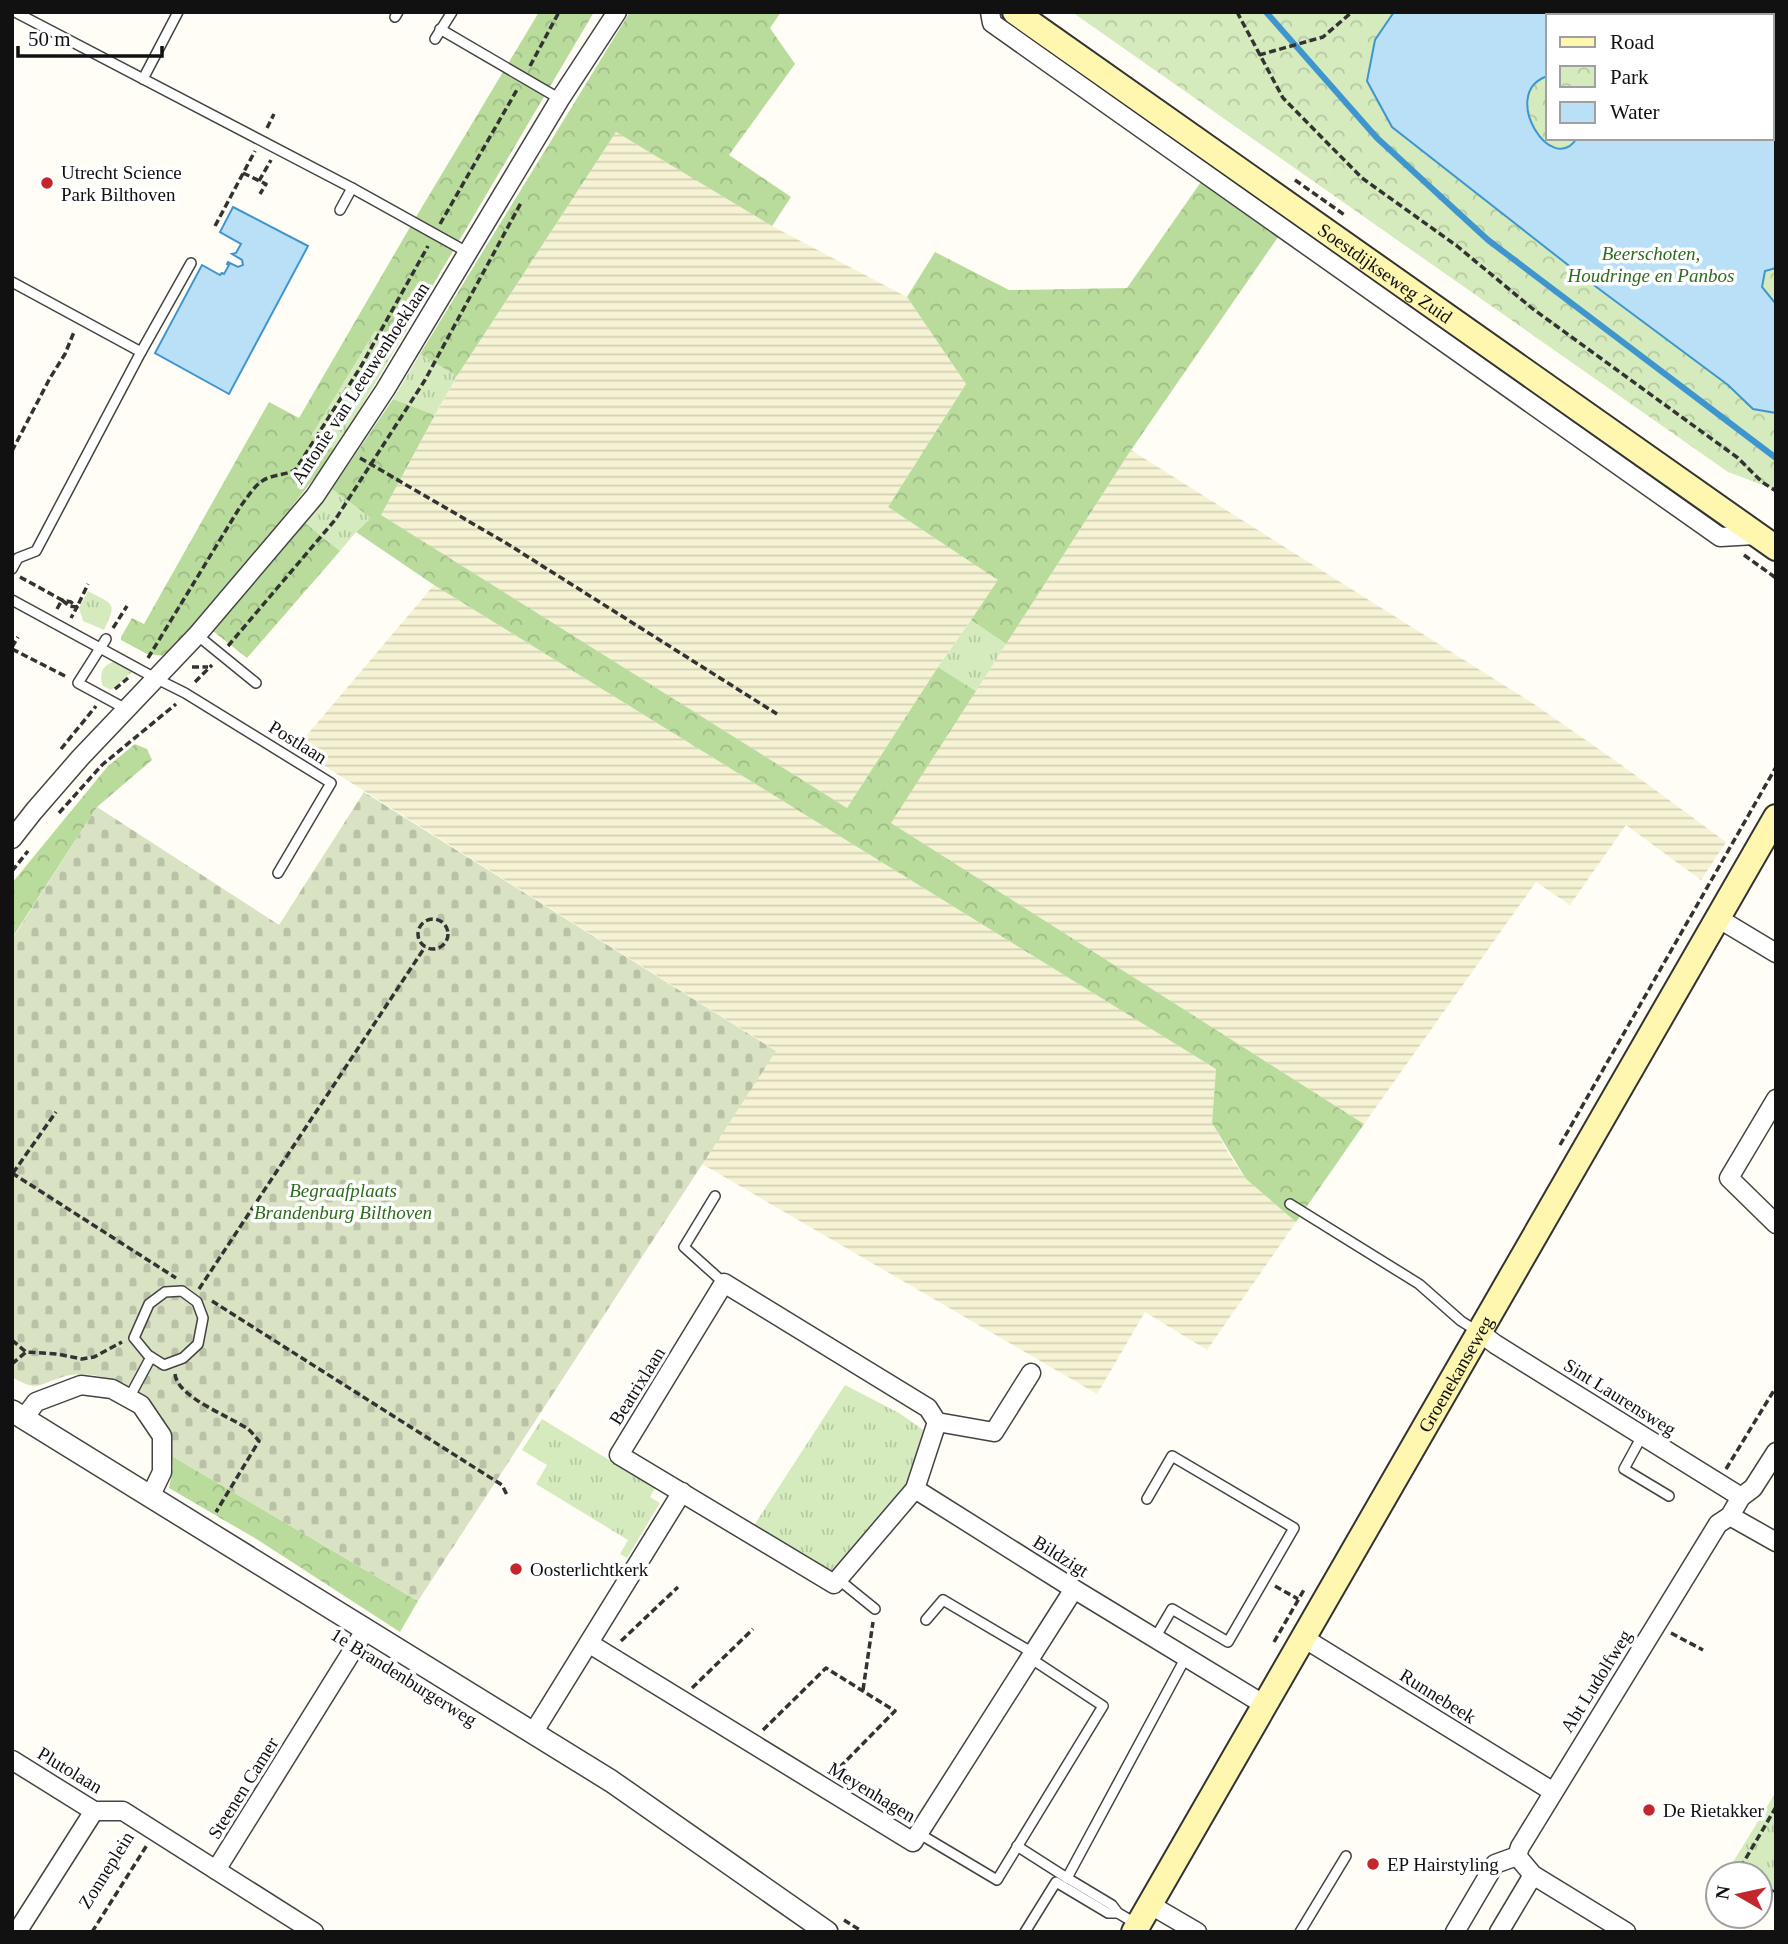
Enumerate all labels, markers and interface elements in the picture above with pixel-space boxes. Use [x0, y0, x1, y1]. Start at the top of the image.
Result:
scale bar [18, 14, 161, 58]
legend [1546, 14, 1774, 140]
text: 50 m [28, 27, 71, 51]
text: Road [1610, 30, 1655, 54]
text: Park [1610, 65, 1649, 89]
text: Water [1610, 100, 1660, 124]
place label: Utrecht Science Park Bilthoven [61, 162, 182, 205]
marker: Utrecht Science Park Bilthoven [39, 175, 55, 191]
street label: Soestdijkseweg Zuid [1314, 219, 1457, 327]
park label: Beerschoten, Houdringe en Panbos [1567, 243, 1734, 286]
street label: Antonie van Leeuwenhoeklaan [287, 278, 433, 488]
street label: Postlaan [265, 716, 331, 768]
park label: Begraafplaats Brandenburg Bilthoven [254, 1180, 432, 1223]
street label: Groenekanseweg [1414, 1312, 1497, 1436]
street label: Beatrixlaan [605, 1343, 669, 1429]
street label: Sint Laurensweg [1560, 1354, 1680, 1440]
street label: Bildzigt [1029, 1531, 1093, 1582]
place label: Oosterlichtkerk [530, 1559, 649, 1580]
marker: Oosterlichtkerk [508, 1561, 524, 1577]
street label: 1e Brandenburgerweg [327, 1624, 481, 1731]
street label: Abt Ludolfweg [1556, 1626, 1636, 1736]
street label: Runnebeek [1396, 1664, 1480, 1728]
street label: Steenen Camer [203, 1733, 283, 1843]
street label: Plutolaan [34, 1743, 107, 1798]
street label: Meyenhagen [825, 1758, 920, 1827]
place label: De Rietakker [1663, 1800, 1764, 1821]
marker: De Rietakker [1641, 1802, 1657, 1818]
street label: Zonneplein [74, 1827, 138, 1912]
place label: EP Hairstyling [1387, 1854, 1499, 1875]
marker: EP Hairstyling [1365, 1856, 1381, 1872]
north arrow [1704, 1860, 1774, 1930]
text: N [1711, 1884, 1734, 1901]

